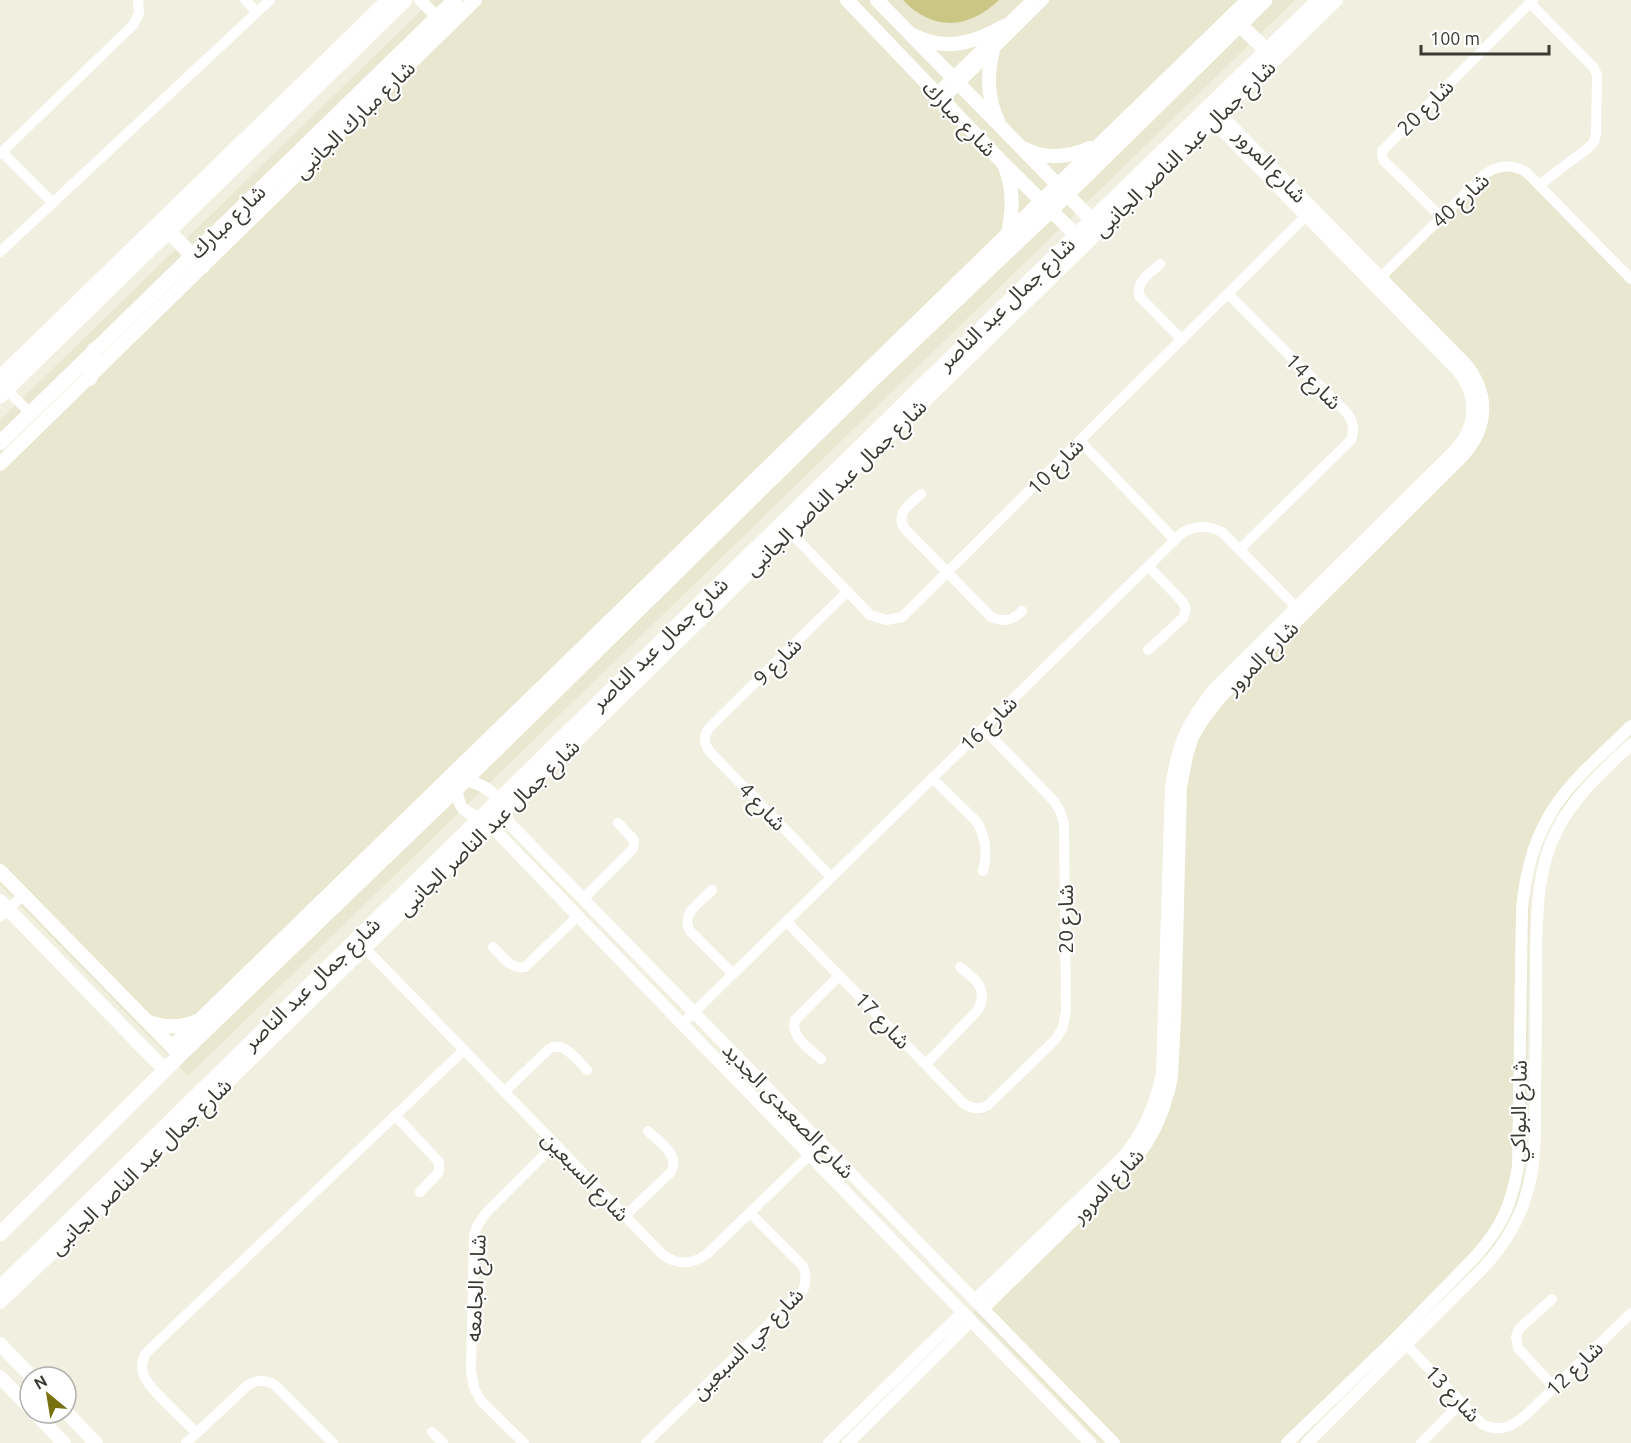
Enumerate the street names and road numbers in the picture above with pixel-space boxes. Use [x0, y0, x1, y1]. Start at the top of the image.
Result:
street label: شارع مبارك الجانبى [289, 55, 422, 186]
street label: شارع جمال عبد الناصر الجانبى [1088, 55, 1283, 244]
street label: شارع 20 [1392, 74, 1461, 143]
street label: شارع مبارك [915, 75, 1002, 164]
street label: شارع المرور [1226, 122, 1312, 210]
street label: شارع 40 [1426, 168, 1496, 235]
street label: شارع مبارك [184, 179, 273, 266]
street label: شارع جمال عبد الناصر [932, 232, 1082, 378]
street label: شارع 14 [1278, 348, 1347, 417]
street label: شارع جمال عبد الناصر الجانبى [739, 394, 934, 583]
street label: شارع 10 [1022, 433, 1091, 502]
street label: شارع جمال عبد الناصر [585, 572, 735, 718]
street label: شارع المرور [1219, 615, 1305, 702]
street label: شارع 9 [748, 632, 809, 693]
street label: شارع 16 [955, 690, 1024, 759]
street label: شارع جمال عبد الناصر الجانبى [392, 734, 587, 923]
street label: شارع 4 [731, 777, 792, 838]
street label: شارع 20 [1053, 884, 1081, 954]
street label: شارع جمال عبد الناصر [237, 912, 387, 1058]
street label: شارع 17 [847, 987, 916, 1056]
street label: شارع الصعيدى الجديد [715, 1037, 860, 1186]
street label: شارع البواكي [1505, 1060, 1536, 1162]
street label: شارع جمال عبد الناصر الجانبى [44, 1073, 239, 1262]
street label: شارع السبعين [534, 1126, 635, 1229]
street label: شارع المرور [1065, 1143, 1151, 1231]
street label: شارع الجامعه [460, 1234, 494, 1343]
street label: شارع حي السبعين [686, 1282, 811, 1407]
street label: شارع 12 [1541, 1335, 1610, 1404]
street label: شارع 13 [1417, 1360, 1486, 1429]

